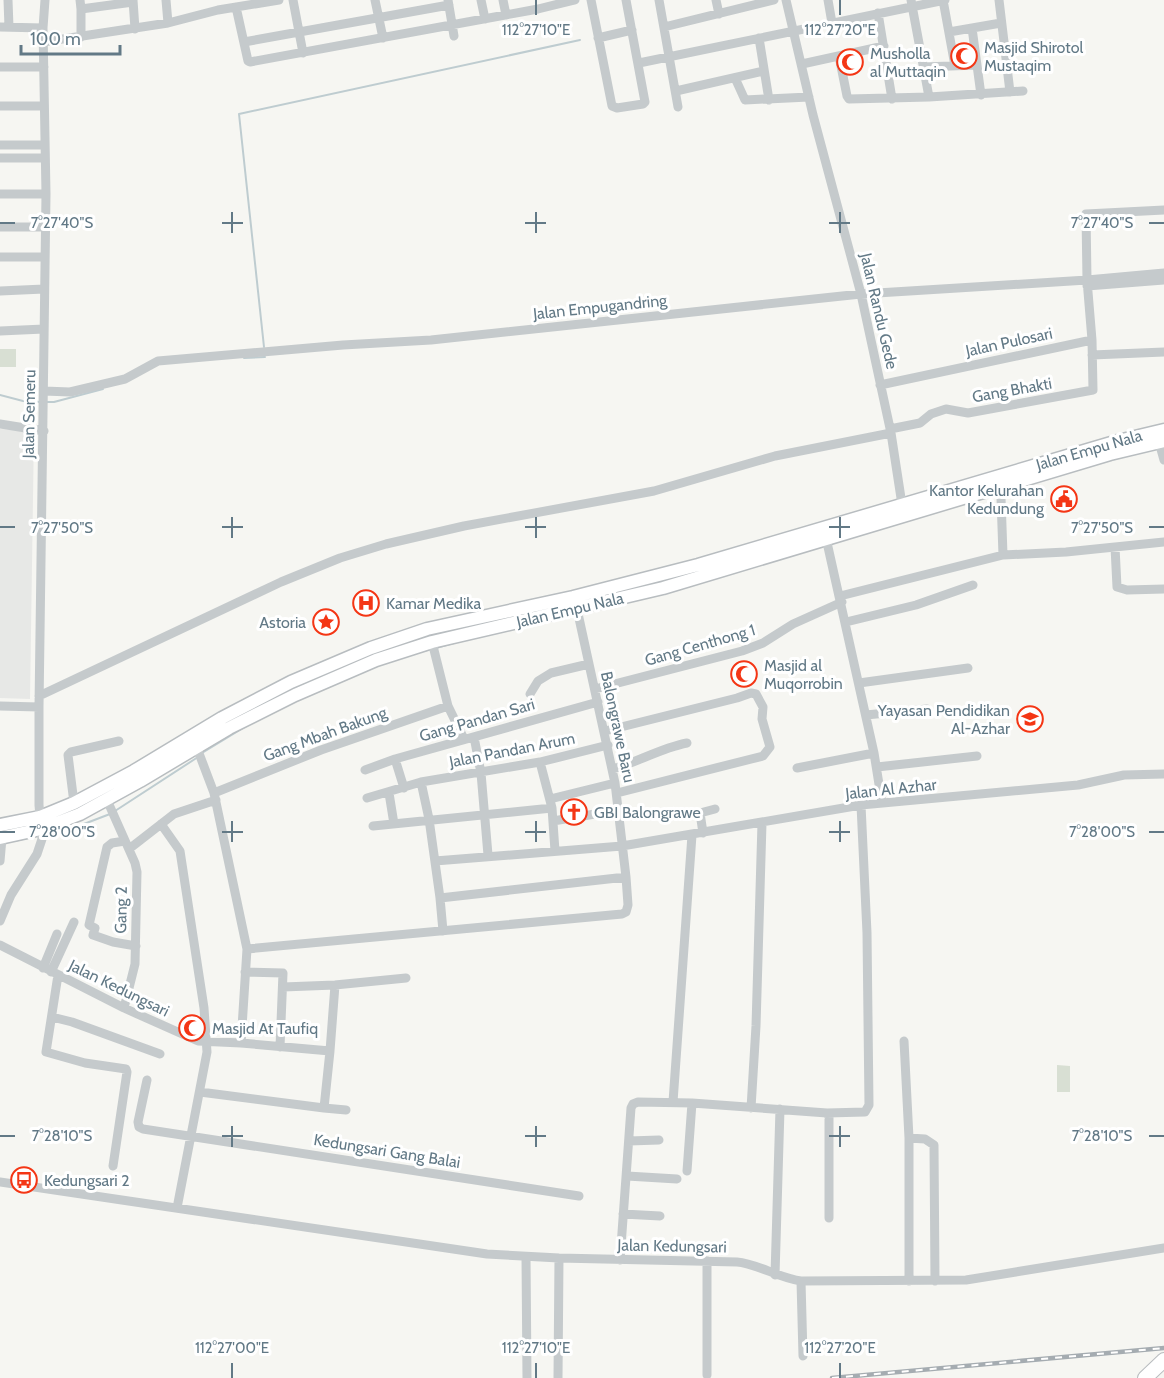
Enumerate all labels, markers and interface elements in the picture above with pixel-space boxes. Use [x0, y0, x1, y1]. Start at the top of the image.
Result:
scale bar [21, 18, 120, 56]
text: 112°27'10"E [502, 21, 570, 39]
text: 112°27'20"E [804, 21, 876, 39]
text: 100 m [30, 28, 81, 50]
place label: Masjid Shirotol Mustaqim [984, 38, 1083, 75]
mosque icon: Masjid Shirotol Mustaqim [949, 41, 979, 71]
place label: Musholla al Muttaqin [870, 44, 946, 81]
mosque icon: Musholla al Muttaqin [835, 47, 865, 77]
text: 7°27'40"S [31, 214, 93, 232]
text: 7°27'40"S [1071, 214, 1133, 232]
street label: Jalan Randu Gede [856, 250, 902, 371]
street label: Jalan Empugandring [531, 290, 669, 324]
street label: Jalan Pulosari [963, 324, 1054, 361]
street label: Jalan Semeru [19, 369, 39, 460]
street label: Gang Bhakti [971, 374, 1053, 406]
street label: Jalan Empu Nala [1033, 426, 1145, 474]
place label: Kantor Kelurahan Kedundung [929, 481, 1045, 518]
public building icon: Kantor Kelurahan Kedundung [1049, 484, 1079, 514]
text: 7°27'50"S [31, 519, 93, 537]
text: 7°27'50"S [1071, 519, 1133, 537]
hospital icon: Kamar Medika [351, 588, 381, 618]
street label: Jalan Empu Nala [514, 588, 626, 632]
place label: Kamar Medika [386, 594, 481, 613]
place icon: Astoria [311, 607, 341, 637]
place label: Astoria [259, 613, 306, 632]
street label: Gang Centhong 1 [642, 620, 758, 670]
place label: Masjid al Muqorrobin [764, 656, 843, 693]
mosque icon: Masjid al Muqorrobin [729, 659, 759, 689]
street label: Balongrawe Baru [597, 670, 639, 784]
street label: Gang Pandan Sari [417, 694, 537, 746]
place label: Yayasan Pendidikan Al-Azhar [877, 701, 1011, 738]
street label: Gang Mbah Bakung [261, 702, 390, 765]
school or university icon: Yayasan Pendidikan Al-Azhar [1015, 704, 1045, 734]
street label: Jalan Pandan Arum [447, 729, 576, 772]
street label: Jalan Al Azhar [843, 775, 938, 803]
church icon: GBI Balongrawe [559, 797, 589, 827]
place label: GBI Balongrawe [594, 803, 701, 822]
text: 7°28'00"S [29, 823, 95, 841]
text: 7°28'00"S [1069, 823, 1135, 841]
street label: Gang 2 [111, 886, 131, 934]
street label: Jalan Kedungsari [65, 955, 172, 1020]
mosque icon: Masjid At Taufiq [177, 1013, 207, 1043]
place label: Masjid At Taufiq [212, 1019, 318, 1038]
text: 7°28'10"S [32, 1127, 92, 1145]
text: 7°28'10"S [1072, 1127, 1132, 1145]
street label: Kedungsari Gang Balai [312, 1130, 462, 1172]
bus stop icon: Kedungsari 2 [9, 1165, 39, 1195]
place label: Kedungsari 2 [44, 1171, 130, 1190]
street label: Jalan Kedungsari [616, 1236, 727, 1256]
text: 112°27'00"E [195, 1339, 269, 1357]
text: 112°27'10"E [502, 1339, 570, 1357]
text: 112°27'20"E [804, 1339, 876, 1357]

